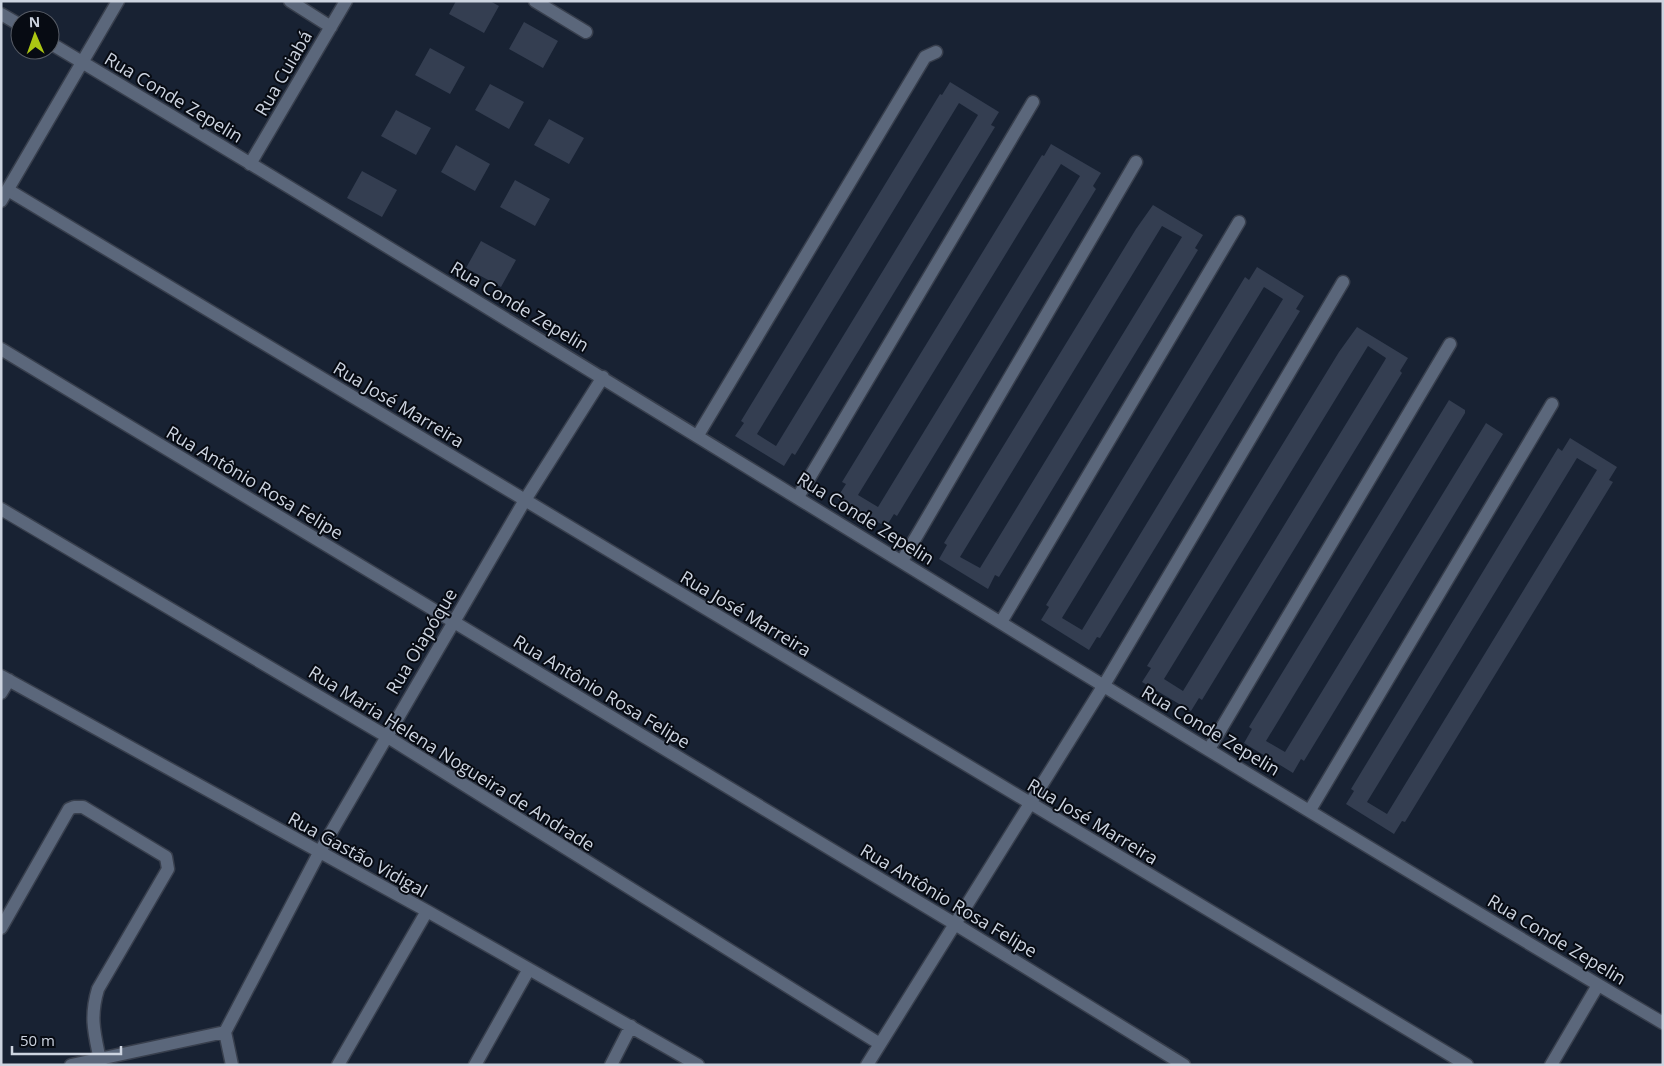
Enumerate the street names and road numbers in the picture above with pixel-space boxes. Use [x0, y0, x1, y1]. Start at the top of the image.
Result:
street label: Rua Cuiabá [249, 26, 317, 120]
street label: Rua Conde Zepelin [100, 46, 248, 148]
street label: Rua Conde Zepelin [446, 255, 594, 357]
street label: Rua José Marreira [329, 355, 469, 453]
street label: Rua Antônio Rosa Felipe [162, 420, 348, 544]
street label: Rua Conde Zepelin [793, 466, 939, 570]
street label: Rua José Marreira [676, 564, 816, 662]
street label: Rua Oiapóque [380, 584, 462, 698]
street label: Rua Antônio Rosa Felipe [509, 629, 695, 753]
street label: Rua Maria Helena Nogueira de Andrade [304, 660, 600, 856]
street label: Rua Conde Zepelin [1137, 679, 1285, 781]
street label: Rua José Marreira [1023, 772, 1163, 870]
street label: Rua Gastão Vidigal [284, 806, 432, 902]
street label: Rua Antônio Rosa Felipe [856, 838, 1042, 962]
street label: Rua Conde Zepelin [1483, 888, 1631, 990]

